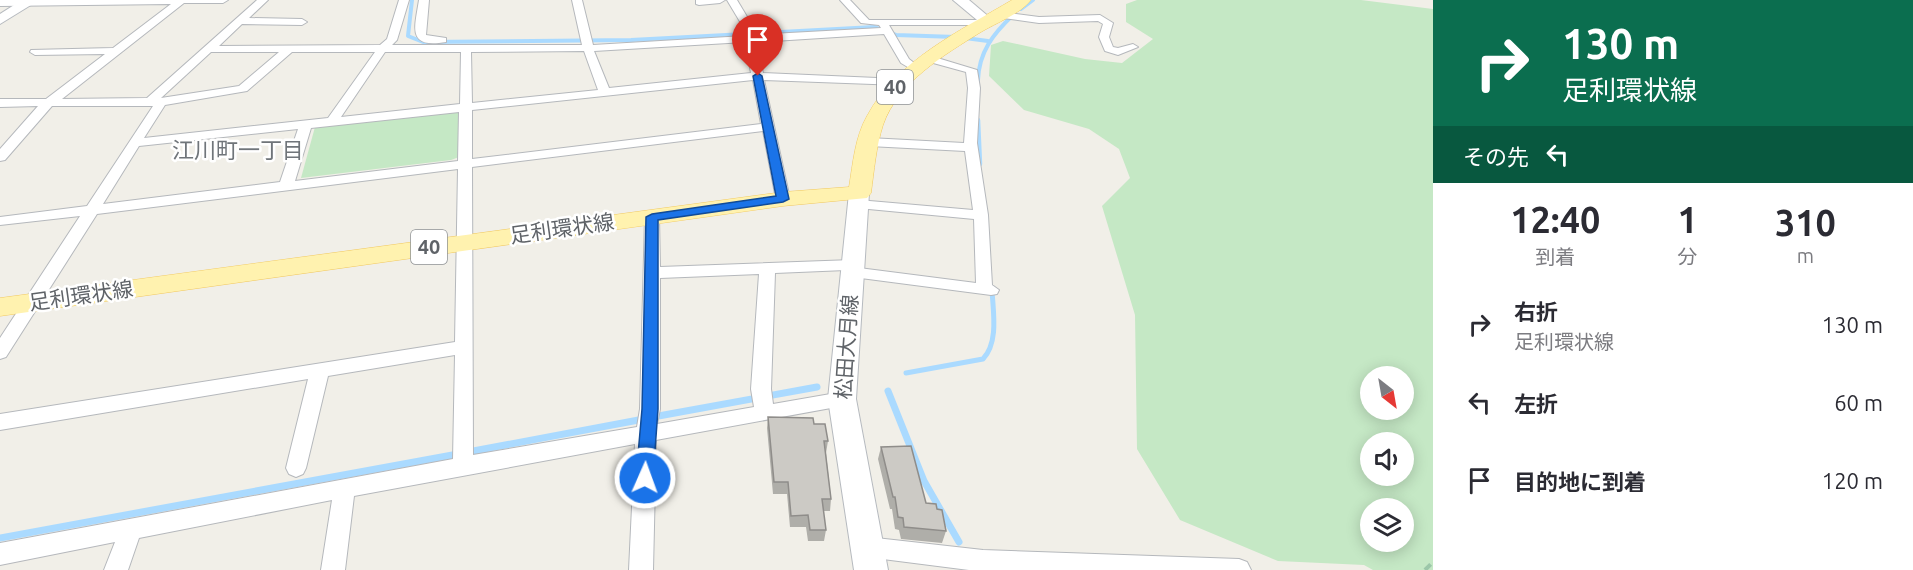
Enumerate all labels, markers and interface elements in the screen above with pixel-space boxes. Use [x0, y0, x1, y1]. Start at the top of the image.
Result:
pin [732, 14, 783, 76]
text: 130 m [1562, 20, 1679, 67]
icon: arrive [741, 23, 774, 56]
icon: right [1463, 24, 1541, 102]
road number: 40 [877, 70, 913, 104]
text: 足利環状線 [1562, 75, 1697, 105]
district label: 江川町一丁目 [172, 137, 304, 162]
icon: left [1541, 138, 1574, 171]
text: その先 [1463, 144, 1529, 169]
text: 12:40 [1510, 199, 1600, 240]
text: 1 [1677, 199, 1698, 240]
text: 310 [1775, 202, 1836, 243]
street label: 足利環状線 [508, 209, 616, 247]
road number: 40 [411, 230, 447, 264]
text: m [1797, 244, 1814, 267]
text: 到着 [1535, 245, 1575, 268]
text: 分 [1678, 245, 1698, 268]
street label: 足利環状線 [27, 276, 135, 314]
street label: 松田大月線 [830, 294, 862, 400]
text: 右折 [1514, 299, 1558, 324]
icon: right [1463, 308, 1496, 341]
text: 130 m [1822, 312, 1883, 337]
text: 足利環状線 [1514, 330, 1614, 353]
north arrow [1360, 366, 1414, 420]
map controls [1360, 366, 1414, 552]
icon: left [1463, 386, 1496, 419]
text: 60 m [1834, 390, 1883, 415]
text: 左折 [1514, 391, 1558, 416]
button: sound [1360, 432, 1414, 486]
position arrow [613, 446, 677, 510]
icon: arrive [1463, 464, 1496, 497]
text: 120 m [1822, 468, 1883, 493]
text: 目的地に到着 [1514, 469, 1646, 494]
button: layers [1360, 498, 1414, 552]

